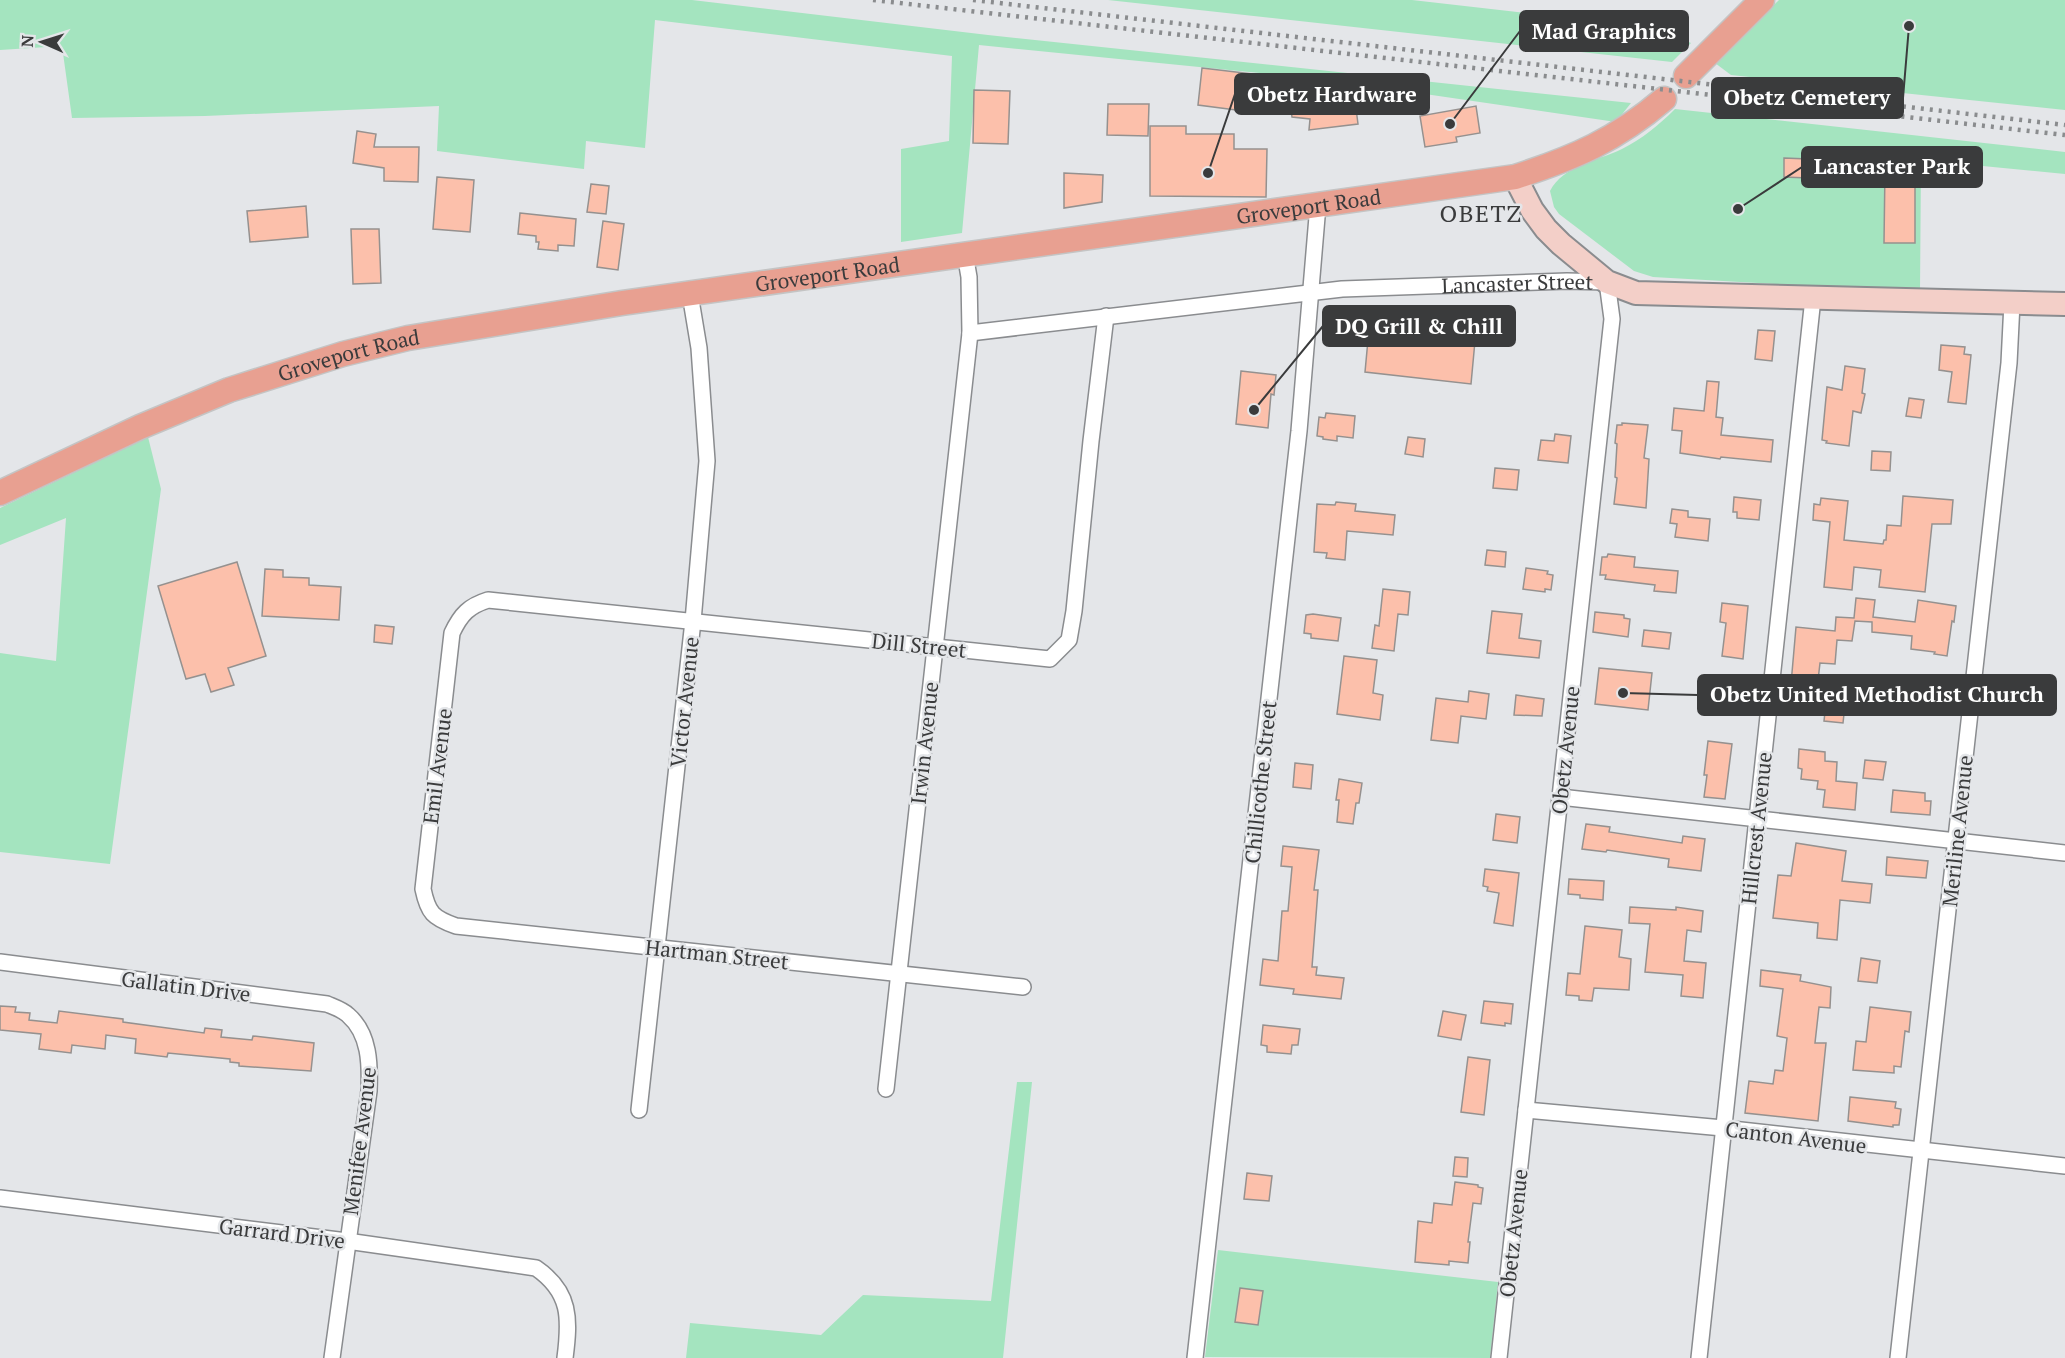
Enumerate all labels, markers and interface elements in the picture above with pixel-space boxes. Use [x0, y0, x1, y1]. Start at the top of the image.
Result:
callout: Mad Graphics [1520, 11, 1688, 51]
north arrow [12, 12, 72, 72]
text: Mad Graphics [1532, 16, 1676, 45]
text: N [16, 35, 38, 48]
callout: Obetz Hardware [1235, 74, 1429, 114]
callout: Obetz Cemetery [1712, 78, 1903, 118]
text: Obetz Hardware [1247, 79, 1417, 108]
text: Obetz Cemetery [1723, 82, 1891, 111]
callout: Lancaster Park [1802, 147, 1982, 187]
text: Lancaster Park [1814, 151, 1970, 180]
street label: Groveport Road [1234, 182, 1383, 230]
district label: OBETZ [1439, 197, 1523, 229]
street label: Groveport Road [753, 250, 902, 298]
street label: Lancaster Street [1441, 267, 1594, 299]
callout: DQ Grill & Chill [1323, 306, 1515, 346]
text: DQ Grill & Chill [1335, 311, 1503, 340]
street label: Groveport Road [274, 322, 422, 388]
street label: Dill Street [870, 626, 968, 664]
street label: Victor Avenue [663, 635, 705, 769]
callout: Obetz United Methodist Church [1698, 675, 2056, 715]
text: Obetz United Methodist Church [1710, 679, 2044, 708]
street label: Irwin Avenue [904, 680, 944, 806]
street label: Obetz Avenue [1544, 684, 1586, 816]
street label: Chillicothe Street [1238, 699, 1283, 865]
street label: Emil Avenue [416, 707, 458, 825]
street label: Hillcrest Avenue [1734, 750, 1778, 906]
street label: Meriline Avenue [1935, 754, 1979, 908]
street label: Hartman Street [644, 933, 790, 975]
street label: Gallatin Drive [120, 964, 252, 1008]
street label: Menifee Avenue [336, 1065, 382, 1217]
street label: Canton Avenue [1724, 1114, 1868, 1160]
street label: Obetz Avenue [1492, 1167, 1534, 1299]
street label: Garrard Drive [217, 1211, 347, 1255]

